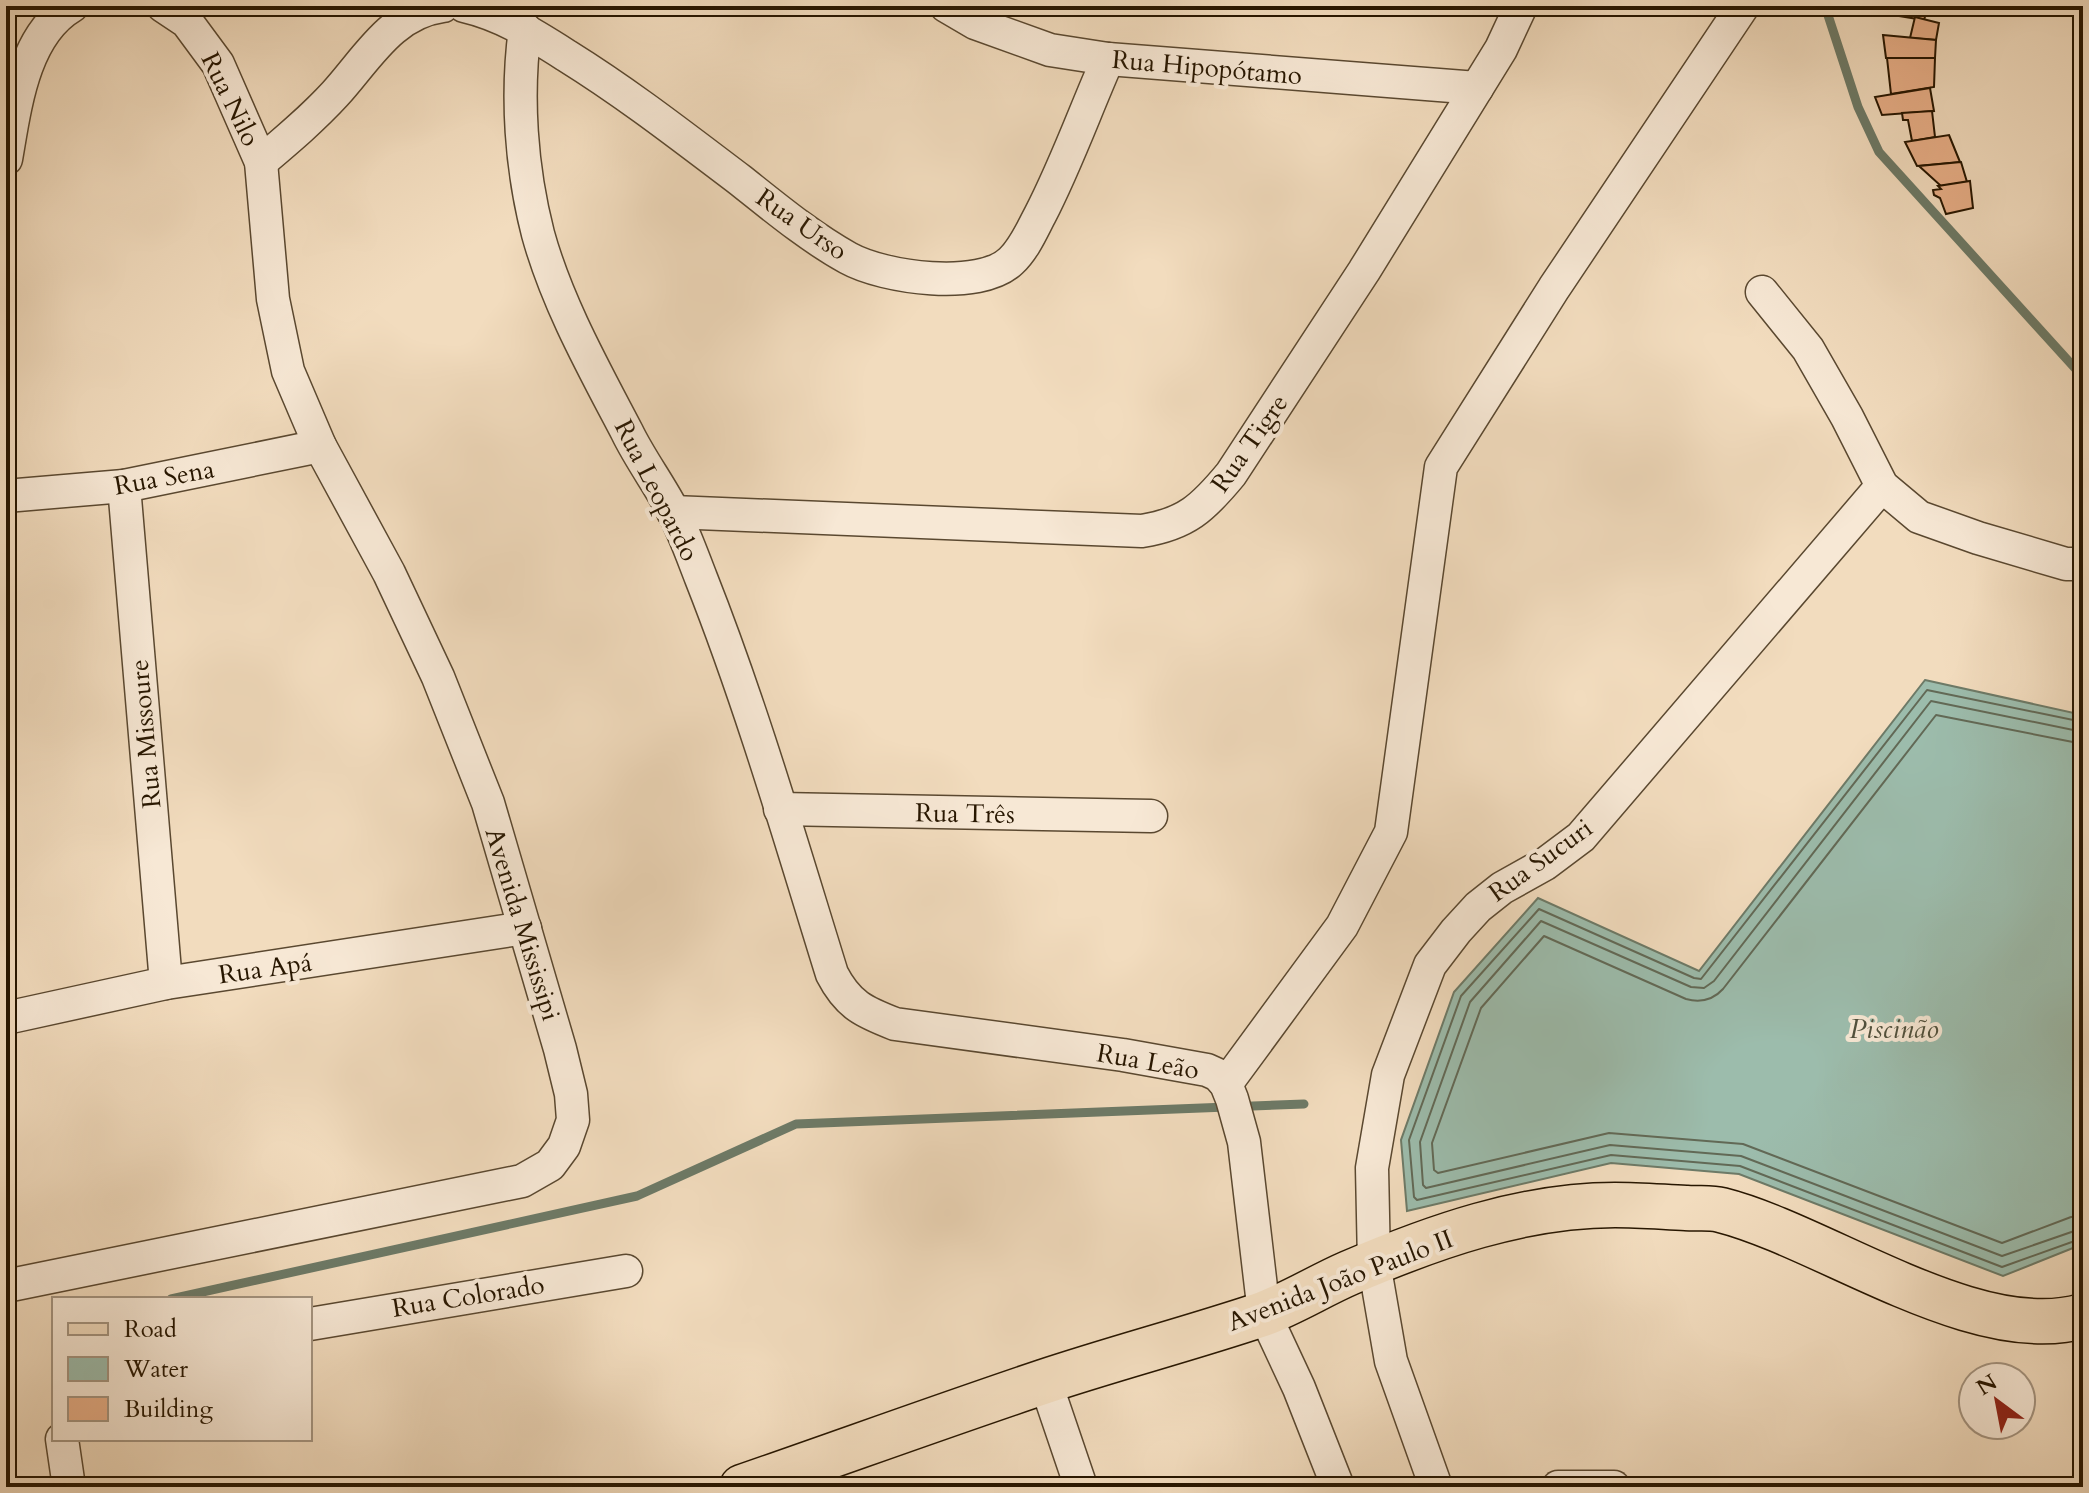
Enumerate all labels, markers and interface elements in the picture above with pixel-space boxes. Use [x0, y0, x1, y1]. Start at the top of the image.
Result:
street label: Rua Hipopótamo [1110, 42, 1304, 93]
street label: Rua Nilo [193, 46, 268, 152]
street label: Rua Urso [749, 180, 854, 269]
street label: Rua Tigre [1203, 387, 1296, 500]
street label: Rua Leopardo [606, 413, 707, 567]
street label: Rua Sena [111, 451, 217, 504]
street label: Rua Missoure [122, 658, 169, 810]
street label: Rua Três [915, 795, 1015, 832]
street label: Rua Sucuri [1481, 811, 1599, 910]
street label: Avenida Mississipi [477, 823, 568, 1025]
street label: Rua Apá [216, 945, 314, 992]
water label: Piscinão [1849, 1010, 1939, 1048]
street label: Rua Leão [1094, 1035, 1202, 1088]
street label: Avenida João Paulo II [1222, 1221, 1458, 1340]
street label: Rua Colorado [389, 1267, 547, 1326]
legend [52, 1297, 312, 1441]
text: Road [124, 1313, 177, 1346]
text: Water [123, 1353, 188, 1386]
north arrow [1957, 1361, 2037, 1441]
text: N [1971, 1367, 2003, 1403]
text: Building [124, 1393, 214, 1426]

